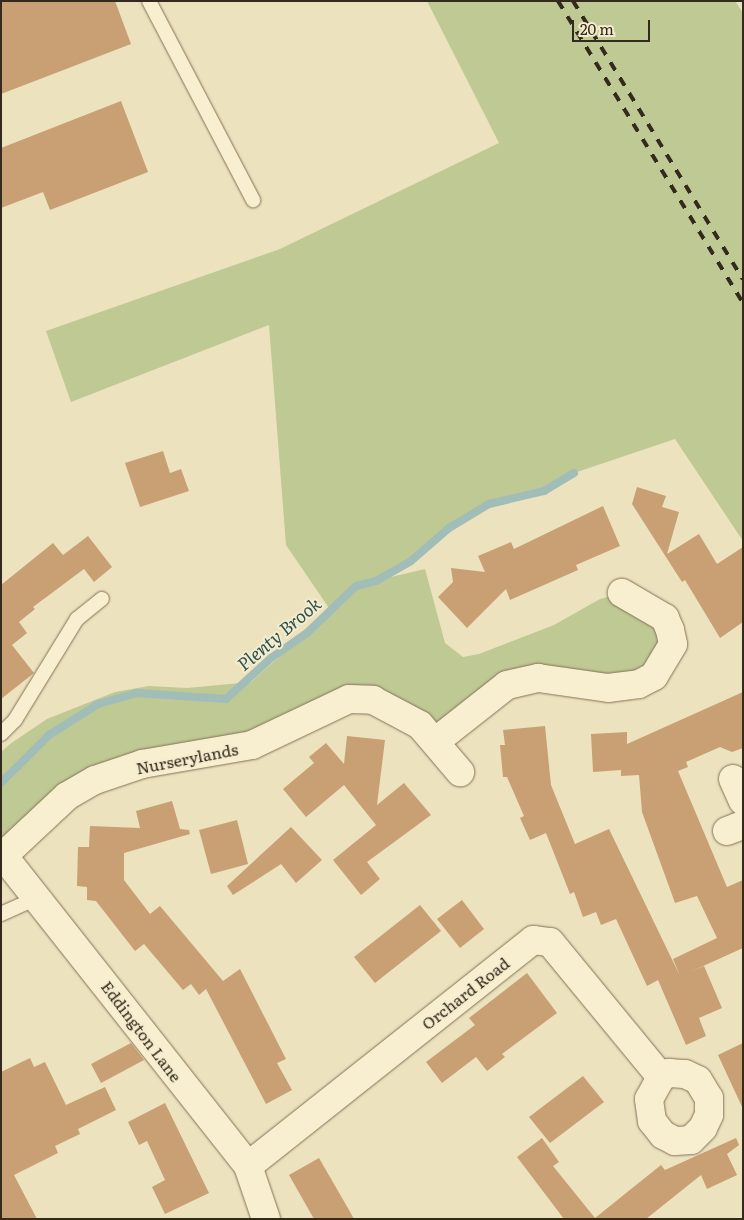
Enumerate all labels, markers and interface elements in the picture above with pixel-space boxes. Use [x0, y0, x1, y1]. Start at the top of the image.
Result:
scale bar [574, 10, 652, 42]
text: 20 m [580, 17, 614, 40]
water label: Plenty Brook [233, 593, 325, 675]
street label: Nurserylands [134, 739, 240, 777]
street label: Orchard Road [417, 953, 513, 1033]
street label: Eddington Lane [98, 977, 186, 1085]

